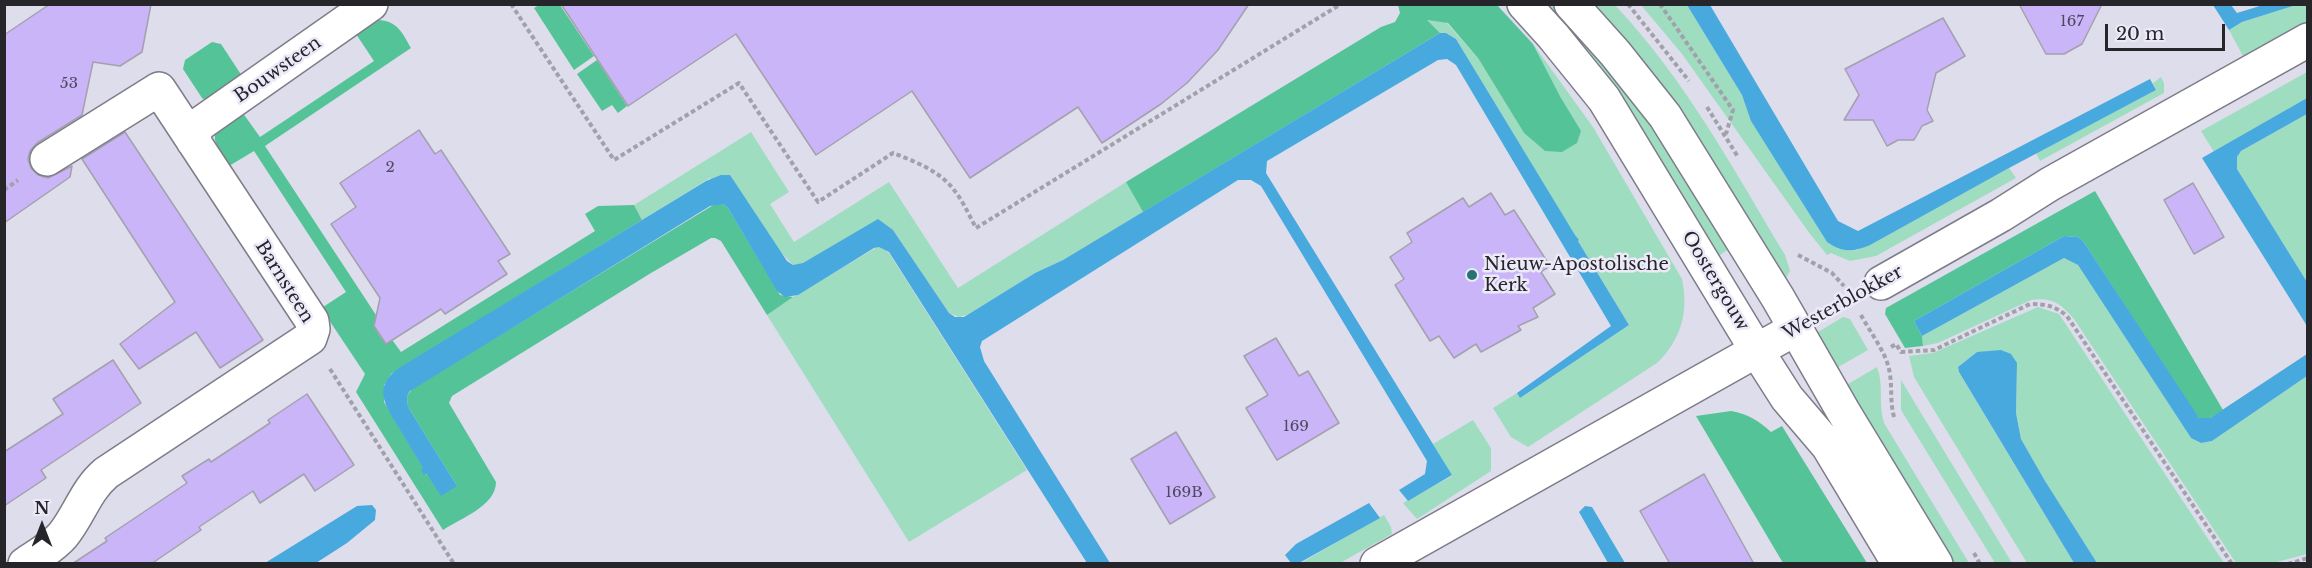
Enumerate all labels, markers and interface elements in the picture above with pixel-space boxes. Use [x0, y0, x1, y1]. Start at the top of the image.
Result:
scale bar [2108, 12, 2228, 50]
house number: 167 [2060, 13, 2084, 31]
text: 20 m [2116, 23, 2164, 45]
street label: Bouwsteen [231, 32, 325, 108]
house number: 53 [60, 75, 78, 93]
house number: 2 [385, 159, 395, 177]
street label: Oostergouw [1677, 227, 1753, 335]
street label: Barnsteen [250, 237, 318, 327]
place label: Nieuw-Apostolische Kerk [1484, 254, 1669, 296]
street label: Westerblokker [1779, 261, 1907, 345]
marker: Nieuw-Apostolische Kerk [1465, 268, 1479, 282]
house number: 169 [1283, 418, 1309, 436]
house number: 169B [1165, 484, 1203, 502]
north arrow [12, 496, 72, 556]
text: N [34, 498, 50, 518]

